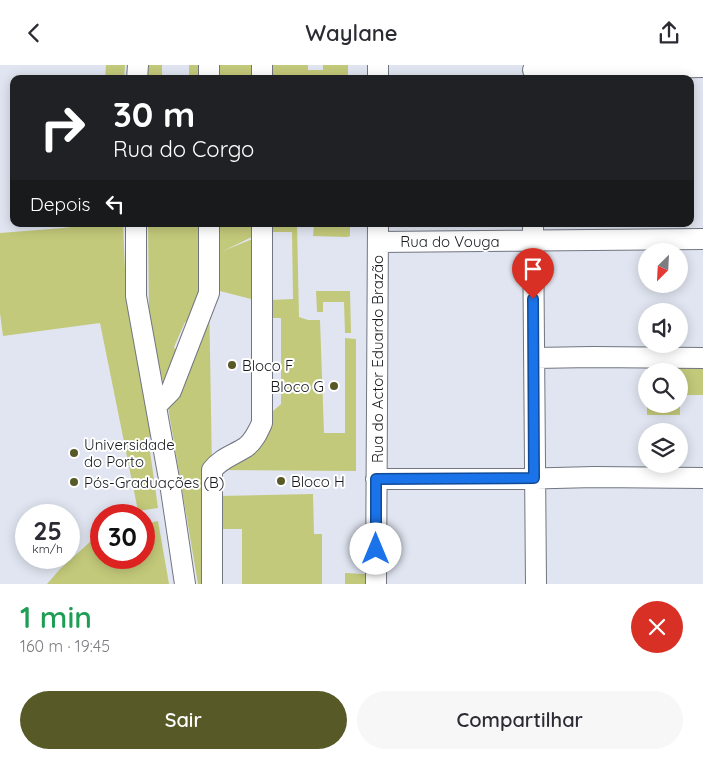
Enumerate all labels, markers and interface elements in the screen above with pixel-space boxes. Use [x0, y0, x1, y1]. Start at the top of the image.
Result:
icon: back [20, 19, 48, 47]
text: Waylane [305, 19, 398, 47]
icon: share [655, 19, 683, 47]
text: 30 m [113, 92, 195, 136]
icon: right [30, 95, 95, 160]
text: Rua do Corgo [113, 135, 254, 163]
icon: left [101, 190, 129, 218]
text: Depois [30, 192, 91, 216]
street label: Rua do Vouga [400, 232, 500, 251]
north arrow [638, 243, 688, 293]
map controls [638, 243, 688, 473]
pin [512, 248, 554, 299]
street label: Rua do Actor Eduardo Brazão [368, 255, 387, 463]
icon: arrive [519, 255, 547, 283]
button: sound [638, 303, 688, 353]
place label: Bloco F [242, 356, 294, 375]
marker: Bloco F [226, 359, 238, 371]
button: search [638, 363, 688, 413]
place label: Bloco G [271, 377, 324, 396]
marker: Bloco G [328, 380, 340, 392]
button: layers [638, 423, 688, 473]
place label: Universidade do Porto [84, 435, 175, 471]
marker: Universidade do Porto [68, 447, 80, 459]
place label: Bloco H [291, 472, 345, 491]
place label: Pós-Graduações (B) [84, 473, 224, 492]
marker: Bloco H [275, 475, 287, 487]
marker: Pós-Graduações (B) [68, 476, 80, 488]
speed limit sign: 30 [90, 504, 155, 569]
text: 25 [33, 515, 62, 546]
position arrow [349, 522, 401, 574]
text: km/h [32, 541, 63, 556]
text: 1 min [20, 598, 92, 636]
button: close [631, 601, 683, 653]
text: 160 m · 19:45 [20, 636, 110, 656]
button: Sair [20, 691, 347, 749]
button: Compartilhar [357, 691, 683, 749]

